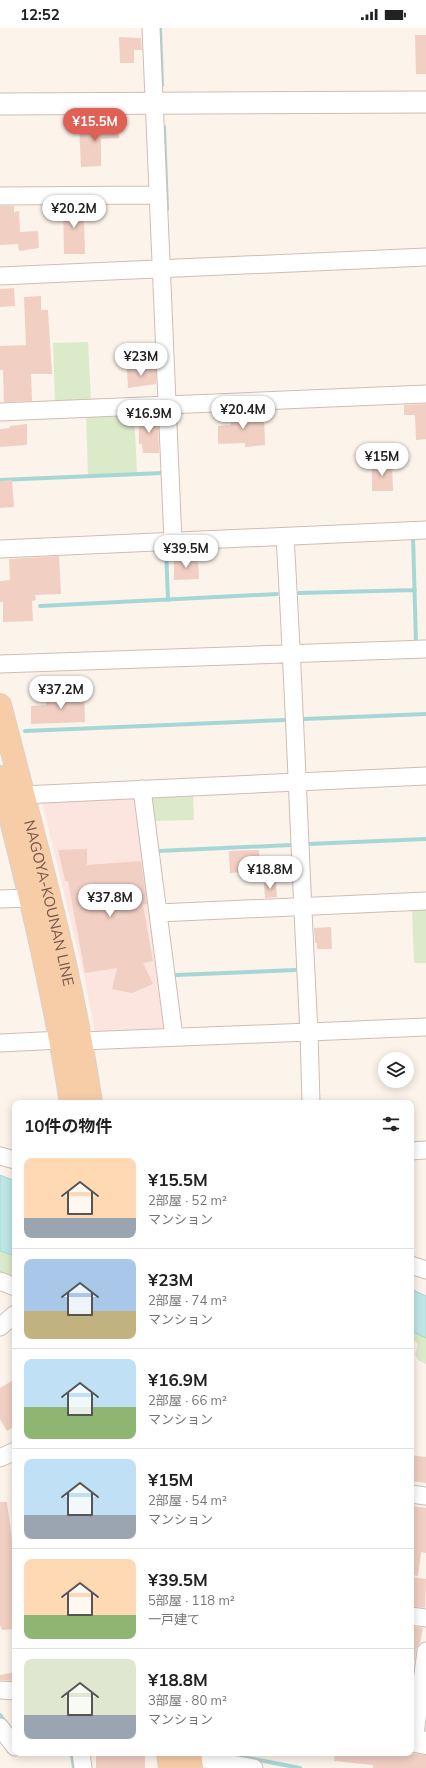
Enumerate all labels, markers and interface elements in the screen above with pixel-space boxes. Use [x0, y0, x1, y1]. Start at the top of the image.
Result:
text: 12:52 [20, 5, 60, 24]
pin: ¥15.5M [62, 108, 128, 142]
text: ¥15.5M [72, 113, 118, 129]
pin: ¥20.2M [41, 195, 107, 229]
text: ¥20.2M [51, 200, 97, 216]
pin: ¥23M [117, 343, 165, 377]
text: ¥23M [124, 348, 158, 364]
pin: ¥20.4M [210, 396, 276, 430]
pin: ¥16.9M [116, 400, 182, 434]
text: ¥20.4M [220, 401, 266, 417]
text: ¥16.9M [126, 405, 172, 421]
pin: ¥15M [358, 443, 406, 477]
text: ¥15M [365, 448, 399, 464]
pin: ¥39.5M [153, 535, 219, 569]
text: ¥39.5M [163, 540, 209, 556]
pin: ¥37.2M [28, 676, 94, 710]
text: ¥37.2M [38, 681, 84, 697]
street label: NAGOYA-KOUNAN LINE [21, 818, 79, 988]
pin: ¥18.8M [237, 856, 303, 890]
text: ¥18.8M [247, 861, 293, 877]
pin: ¥37.8M [77, 884, 143, 918]
text: ¥37.8M [87, 889, 133, 905]
map controls [378, 1052, 414, 1088]
button: layers [378, 1052, 414, 1088]
icon: filters [380, 1113, 402, 1135]
text: 10件の物件 [24, 1115, 112, 1136]
text: ¥15.5M [148, 1169, 208, 1190]
icon: home [56, 1174, 104, 1222]
text: 2部屋 · 52 m² [148, 1192, 227, 1208]
text: マンション [148, 1211, 213, 1227]
text: ¥23M [148, 1269, 193, 1290]
icon: home [56, 1275, 104, 1323]
text: 2部屋 · 74 m² [148, 1292, 227, 1308]
text: マンション [148, 1311, 213, 1327]
text: ¥16.9M [148, 1369, 208, 1390]
icon: home [56, 1375, 104, 1423]
text: 2部屋 · 66 m² [148, 1392, 227, 1408]
text: マンション [148, 1411, 213, 1427]
text: ¥15M [148, 1469, 193, 1490]
icon: home [56, 1475, 104, 1523]
text: 2部屋 · 54 m² [148, 1492, 227, 1508]
text: マンション [148, 1511, 213, 1527]
text: ¥39.5M [148, 1569, 208, 1590]
icon: home [56, 1575, 104, 1623]
text: 5部屋 · 118 m² [148, 1592, 235, 1608]
text: 一戸建て [148, 1611, 200, 1627]
text: ¥18.8M [148, 1669, 208, 1690]
icon: home [56, 1675, 104, 1723]
text: 3部屋 · 80 m² [148, 1692, 227, 1708]
text: マンション [148, 1711, 213, 1727]

